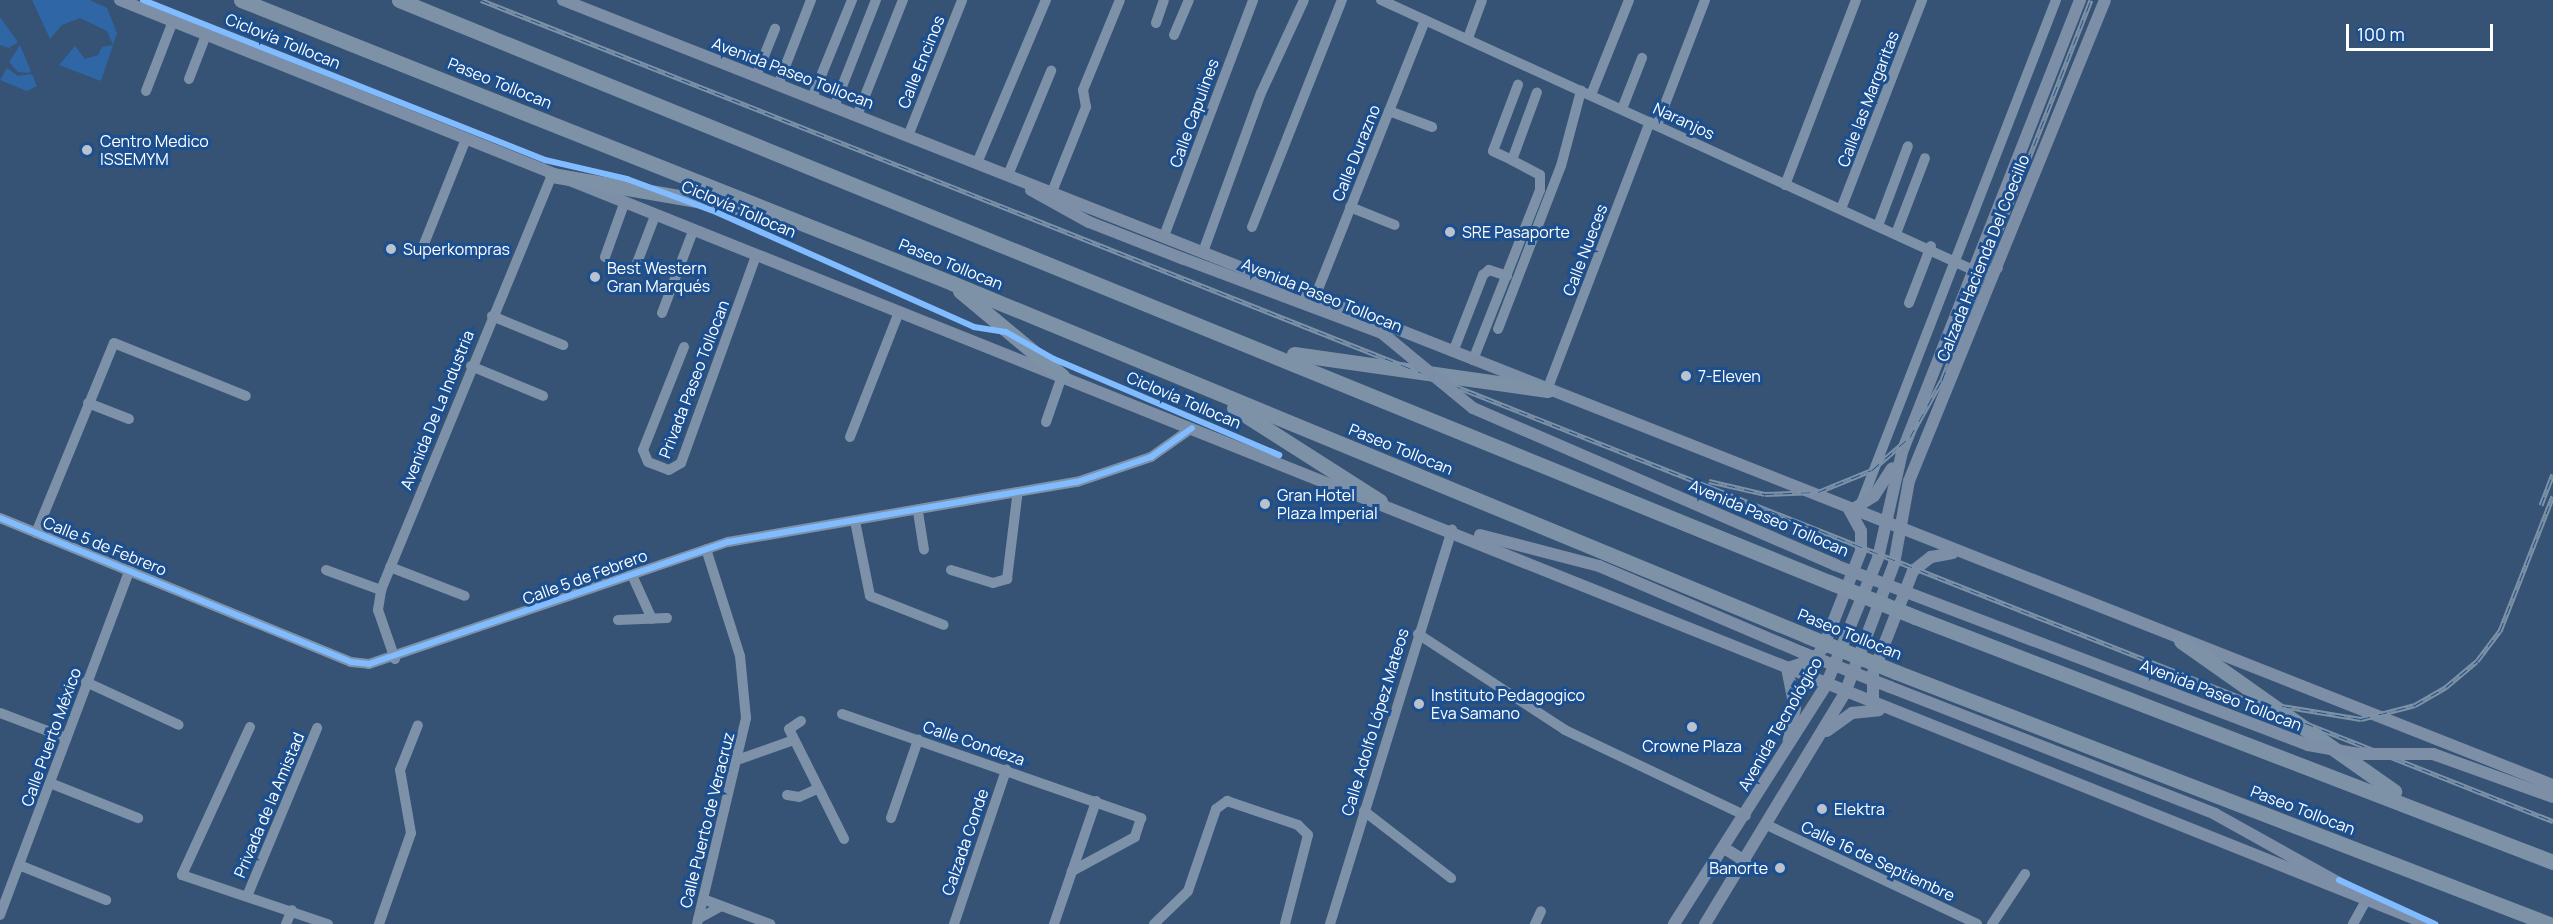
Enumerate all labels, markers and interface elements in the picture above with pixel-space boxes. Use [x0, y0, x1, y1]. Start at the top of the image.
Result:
street label: Ciclovía Tollocan [223, 9, 343, 73]
scale bar [2349, 12, 2496, 50]
street label: Calle Encinos [894, 13, 948, 111]
text: 100 m [2357, 22, 2405, 46]
street label: Calle las Margaritas [1833, 28, 1903, 170]
street label: Avenida Paseo Tollocan [709, 33, 877, 113]
street label: Paseo Tollocan [445, 53, 555, 113]
street label: Calle Capulines [1165, 56, 1223, 170]
street label: Naranjos [1650, 98, 1718, 144]
street label: Calle Durazno [1328, 102, 1384, 204]
place label: Centro Medico ISSEMYM [100, 131, 209, 169]
marker: Centro Medico ISSEMYM [78, 141, 96, 159]
street label: Calzada Hacienda Del Coecillo [1933, 152, 2033, 364]
street label: Ciclovía Tollocan [679, 176, 799, 242]
street label: Calle Nueces [1559, 201, 1611, 299]
place label: SRE Pasaporte [1462, 222, 1570, 242]
marker: SRE Pasaporte [1443, 225, 1457, 239]
street label: Paseo Tollocan [896, 234, 1006, 294]
place label: Superkompras [403, 239, 510, 259]
marker: Superkompras [384, 242, 398, 256]
street label: Avenida Paseo Tollocan [1239, 254, 1405, 336]
place label: Best Western Gran Marqués [607, 258, 710, 296]
marker: Best Western Gran Marqués [588, 270, 602, 284]
street label: Privada Paseo Tollocan [655, 297, 733, 461]
street label: Avenida De La Industria [396, 328, 478, 492]
place label: 7-Eleven [1698, 366, 1761, 386]
street label: Ciclovía Tollocan [1124, 367, 1244, 433]
marker: 7-Eleven [1679, 369, 1693, 383]
street label: Paseo Tollocan [1346, 419, 1456, 479]
street label: Avenida Paseo Tollocan [1686, 476, 1852, 560]
place label: Gran Hotel Plaza Imperial [1277, 485, 1378, 523]
marker: Gran Hotel Plaza Imperial [1258, 497, 1272, 511]
street label: Calle 5 de Febrero [40, 512, 170, 580]
street label: Calle 5 de Febrero [520, 545, 650, 609]
street label: Paseo Tollocan [1795, 604, 1905, 664]
street label: Calle Adolfo López Mateos [1337, 626, 1413, 818]
street label: Avenida Tecnológico [1734, 654, 1826, 794]
street label: Avenida Paseo Tollocan [2137, 655, 2305, 735]
street label: Calle Puerto México [17, 665, 85, 809]
place label: Instituto Pedagogico Eva Samano [1431, 685, 1585, 723]
marker: Instituto Pedagogico Eva Samano [1412, 697, 1426, 711]
street label: Calle Condeza [921, 717, 1027, 769]
marker: Crowne Plaza [1685, 720, 1699, 734]
street label: Privada de la Amistad [230, 730, 308, 880]
street label: Calle Puerto de Veracruz [676, 730, 738, 910]
place label: Crowne Plaza [1642, 736, 1742, 756]
street label: Paseo Tollocan [2248, 781, 2358, 839]
street label: Calzada Conde [938, 786, 992, 898]
place label: Elektra [1834, 799, 1885, 819]
marker: Elektra [1815, 802, 1829, 816]
street label: Calle 16 de Septiembre [1798, 817, 1958, 905]
place label: Banorte [1709, 858, 1768, 878]
marker: Banorte [1773, 861, 1787, 875]

